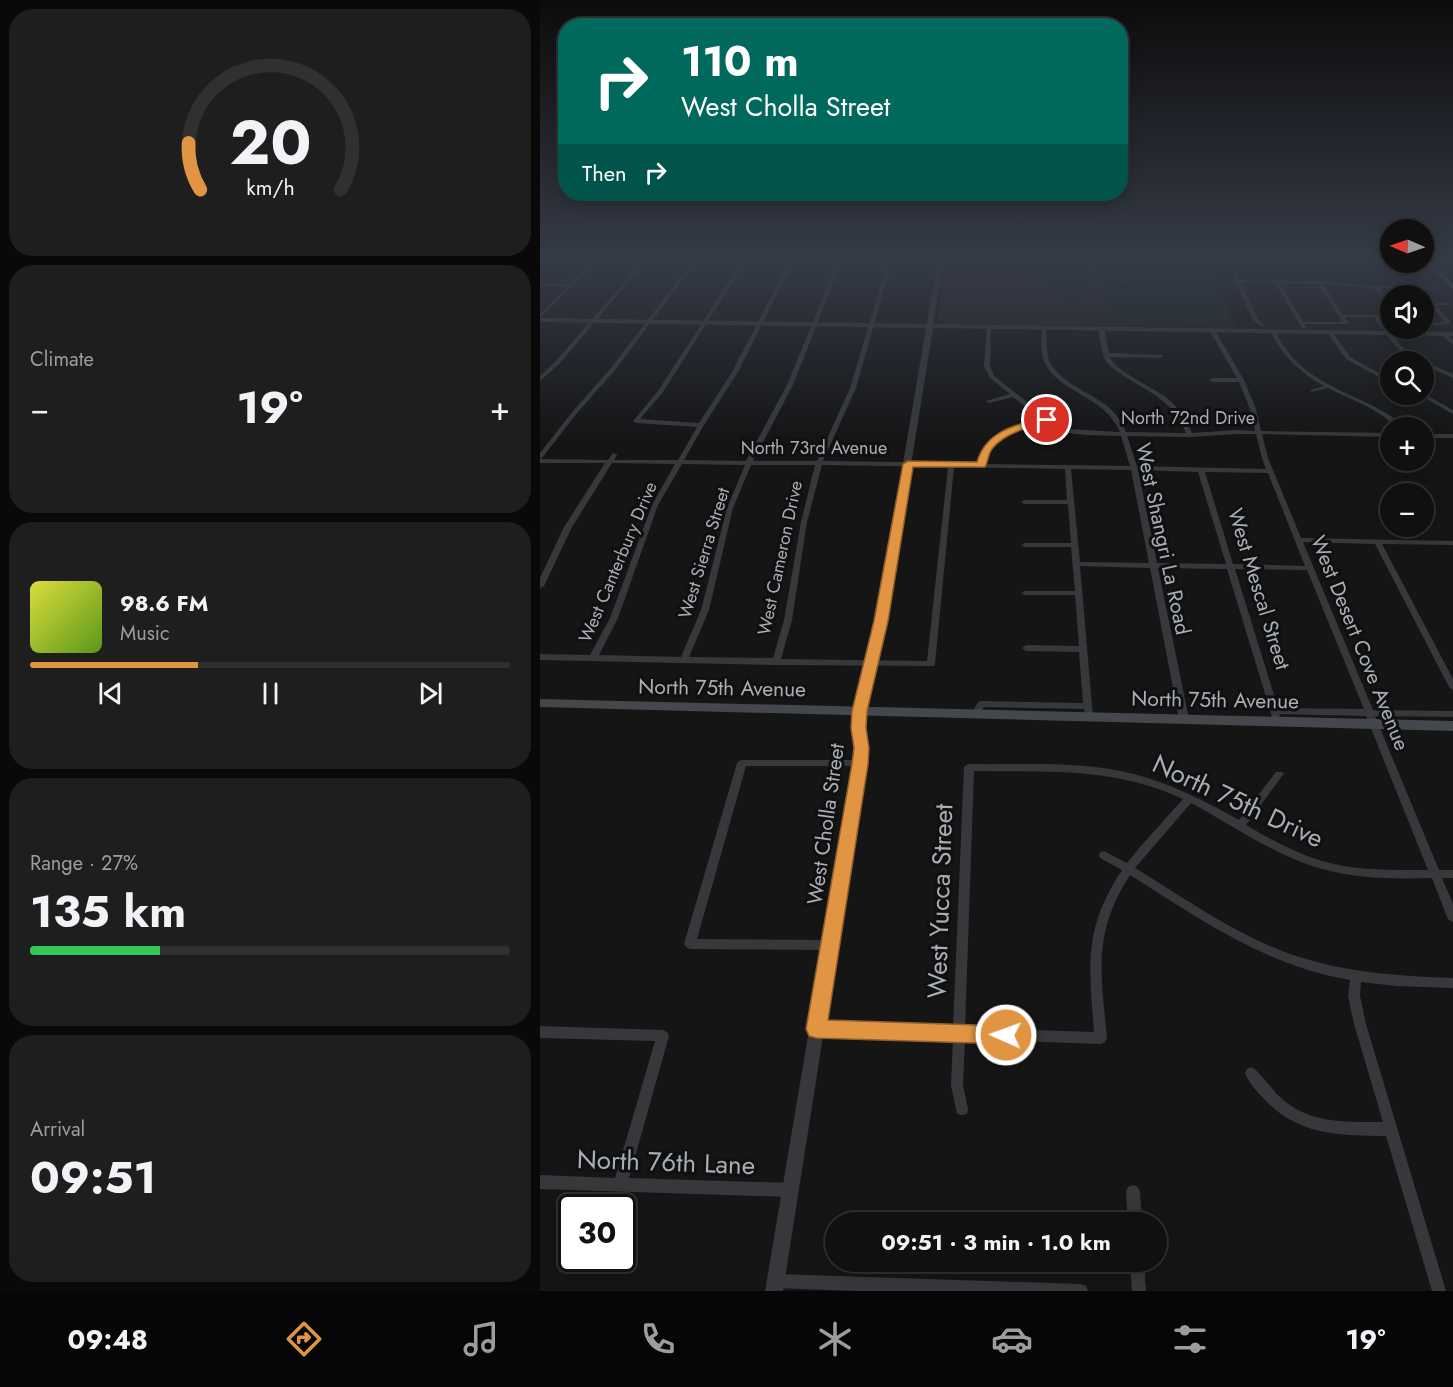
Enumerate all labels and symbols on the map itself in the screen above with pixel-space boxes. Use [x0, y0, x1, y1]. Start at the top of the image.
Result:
north arrow [1380, 219, 1434, 273]
pin [1021, 394, 1072, 445]
street label: North 72nd Drive [1121, 405, 1255, 431]
street label: North 73rd Avenue [741, 435, 887, 461]
street label: West Shangri La Road [1128, 440, 1198, 638]
street label: West Canterbury Drive [572, 477, 664, 647]
street label: West Cameron Drive [751, 478, 809, 638]
street label: West Sierra Street [672, 484, 736, 622]
street label: West Mescal Street [1220, 505, 1298, 673]
street label: West Desert Cove Avenue [1303, 531, 1417, 755]
street label: North 75th Avenue [638, 672, 806, 704]
street label: North 75th Avenue [1131, 684, 1299, 716]
street label: West Cholla Street [800, 741, 852, 907]
street label: North 75th Drive [1146, 745, 1330, 857]
street label: West Yucca Street [918, 802, 962, 999]
position arrow [974, 1003, 1038, 1067]
street label: North 76th Lane [576, 1140, 756, 1184]
speed limit sign: 30 [558, 1194, 636, 1272]

